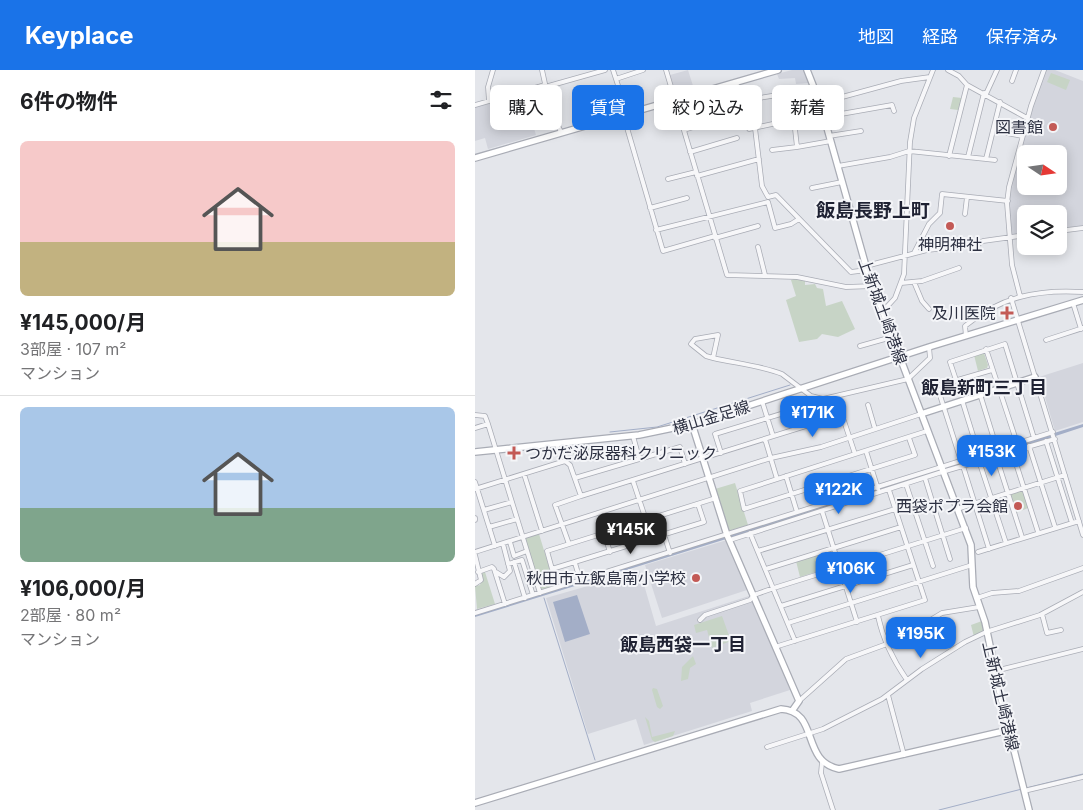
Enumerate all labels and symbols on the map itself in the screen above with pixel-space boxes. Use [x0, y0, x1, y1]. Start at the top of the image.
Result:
place label: 図書館 [995, 117, 1043, 137]
marker: 図書館 [1047, 121, 1059, 133]
north arrow [1017, 145, 1067, 195]
district label: 飯島長野上町 [816, 199, 930, 222]
marker: 神明神社 [944, 220, 956, 232]
place label: 神明神社 [918, 234, 982, 254]
street label: 上新城土崎港線 [854, 255, 912, 367]
place label: 及川医院 [932, 303, 996, 323]
marker: 及川医院 [1000, 306, 1014, 320]
district label: 飯島新町三丁目 [921, 377, 1047, 398]
street label: 横山金足線 [670, 396, 752, 438]
pin: ¥171K [778, 396, 848, 438]
pin: ¥153K [957, 434, 1027, 477]
place label: つかだ泌尿器科クリニック [525, 443, 717, 463]
marker: つかだ泌尿器科クリニック [507, 446, 521, 460]
pin: ¥122K [804, 472, 874, 515]
place label: 西袋ポプラ会館 [896, 496, 1008, 516]
marker: 西袋ポプラ会館 [1012, 500, 1024, 512]
pin: ¥145K [596, 512, 666, 555]
pin: ¥106K [816, 552, 886, 594]
place label: 秋田市立飯島南小学校 [526, 568, 686, 588]
marker: 秋田市立飯島南小学校 [690, 572, 702, 584]
pin: ¥195K [886, 616, 956, 659]
district label: 飯島西袋一丁目 [620, 634, 746, 655]
street label: 上新城土崎港線 [979, 639, 1023, 753]

